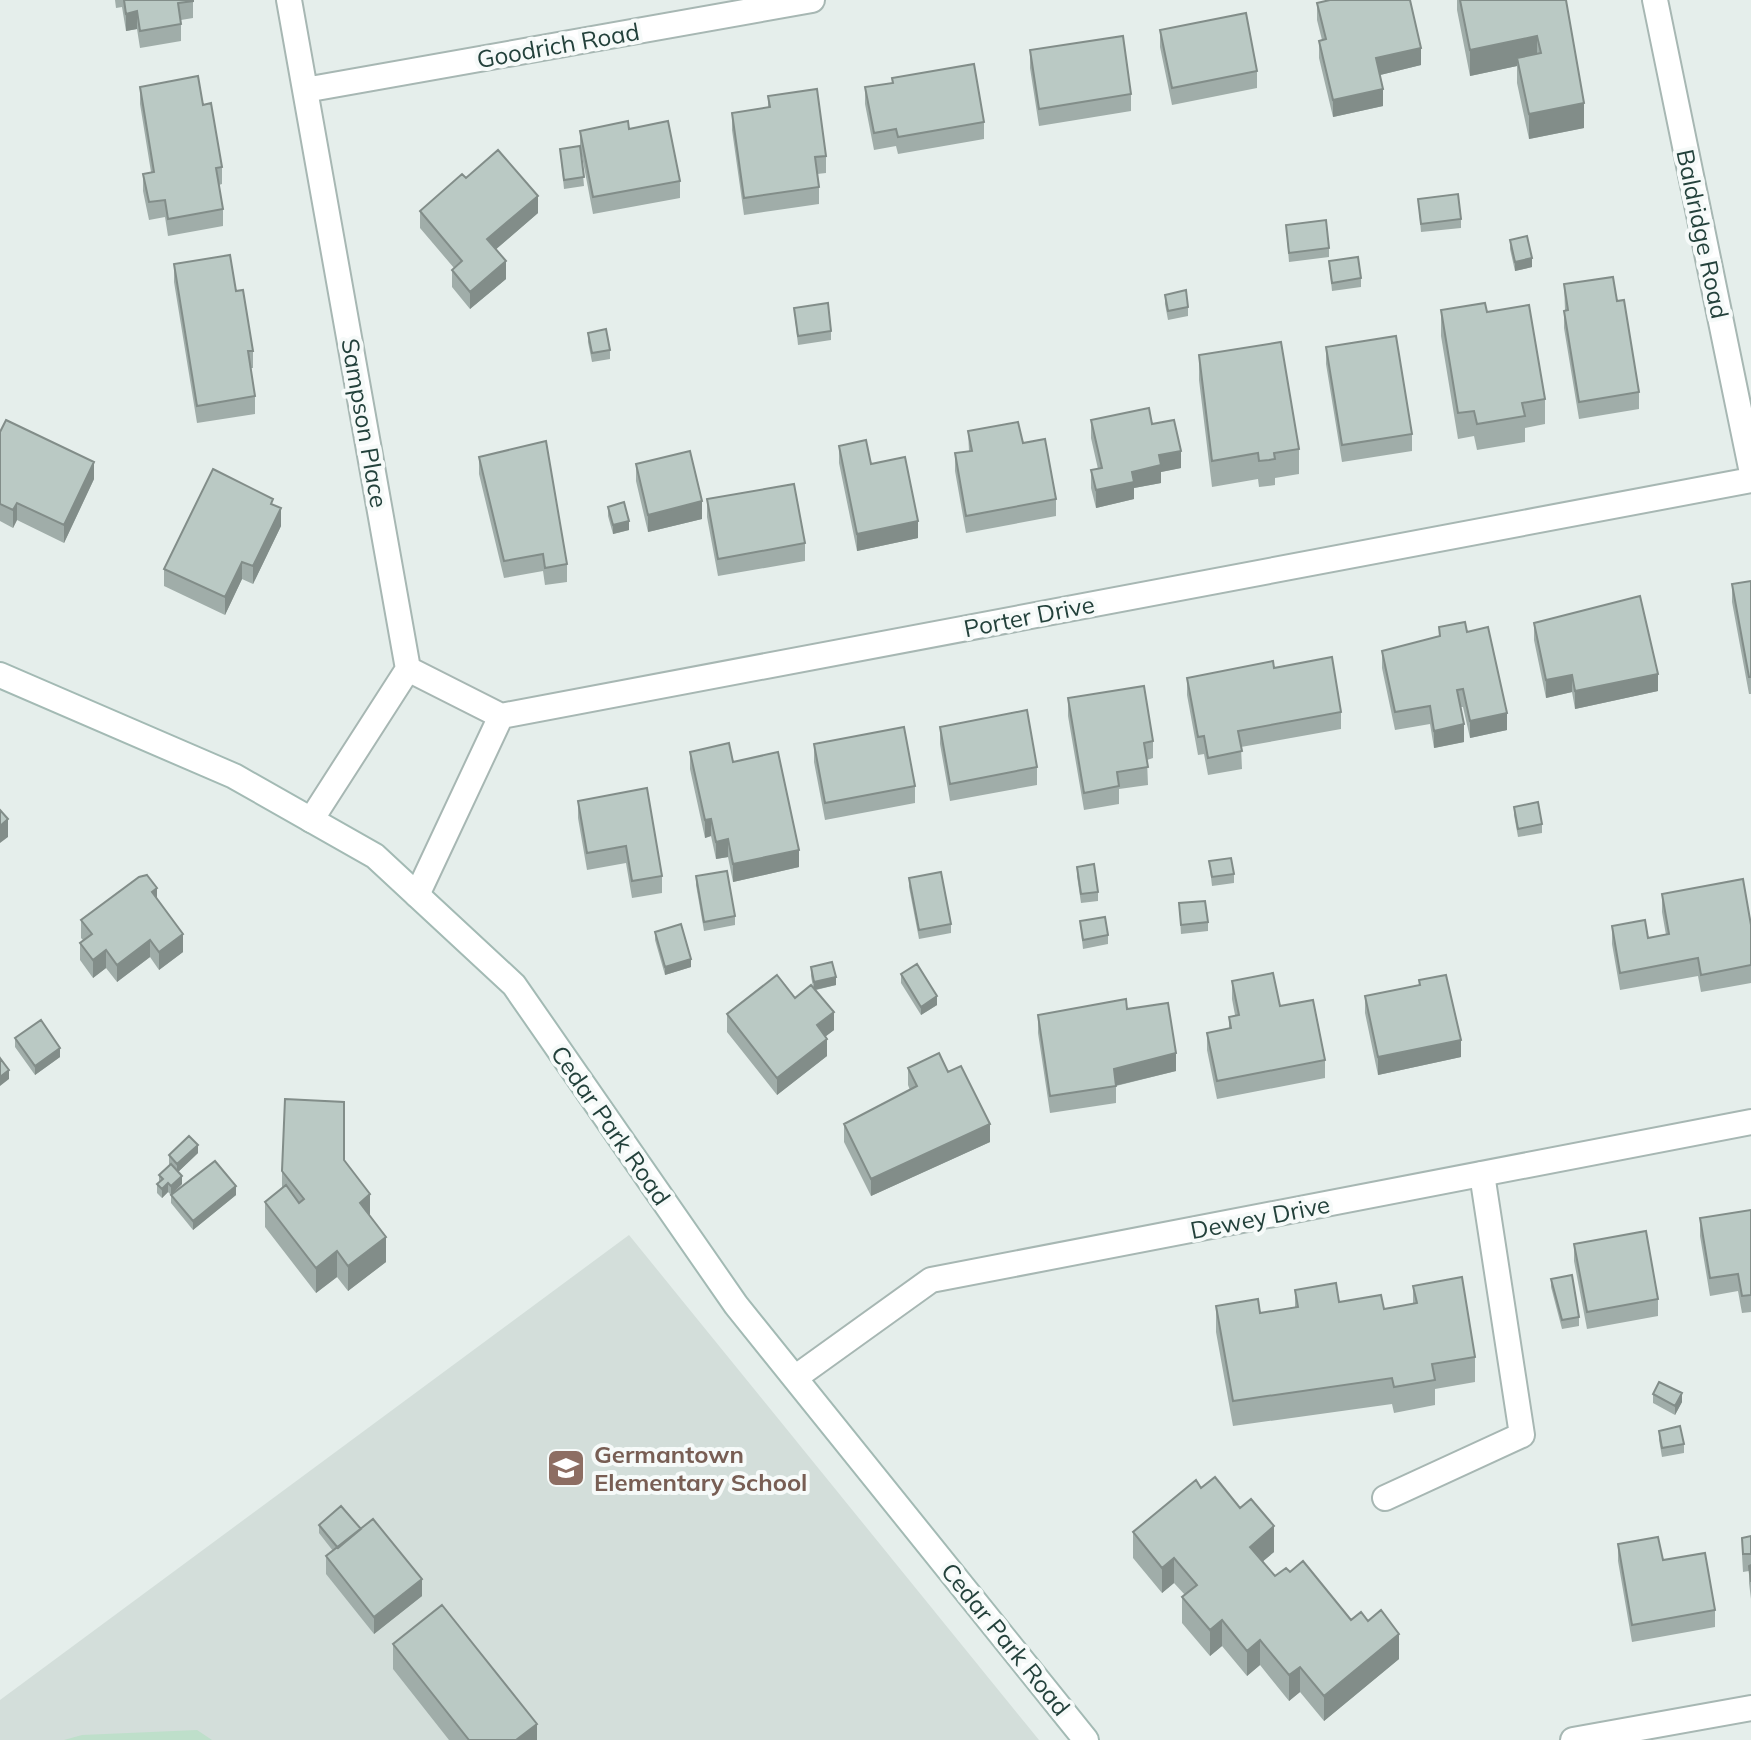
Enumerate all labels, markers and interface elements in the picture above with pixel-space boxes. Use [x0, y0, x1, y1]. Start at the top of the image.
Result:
street label: Goodrich Road [474, 16, 642, 74]
street label: Baldridge Road [1670, 147, 1736, 321]
street label: Sampson Place [335, 336, 395, 510]
street label: Porter Drive [961, 589, 1097, 643]
street label: Cedar Park Road [545, 1039, 677, 1211]
street label: Dewey Drive [1188, 1189, 1332, 1245]
place label: Germantown Elementary School [594, 1439, 807, 1497]
school or university icon: Germantown Elementary School [545, 1447, 587, 1489]
street label: Cedar Park Road [935, 1556, 1077, 1722]

